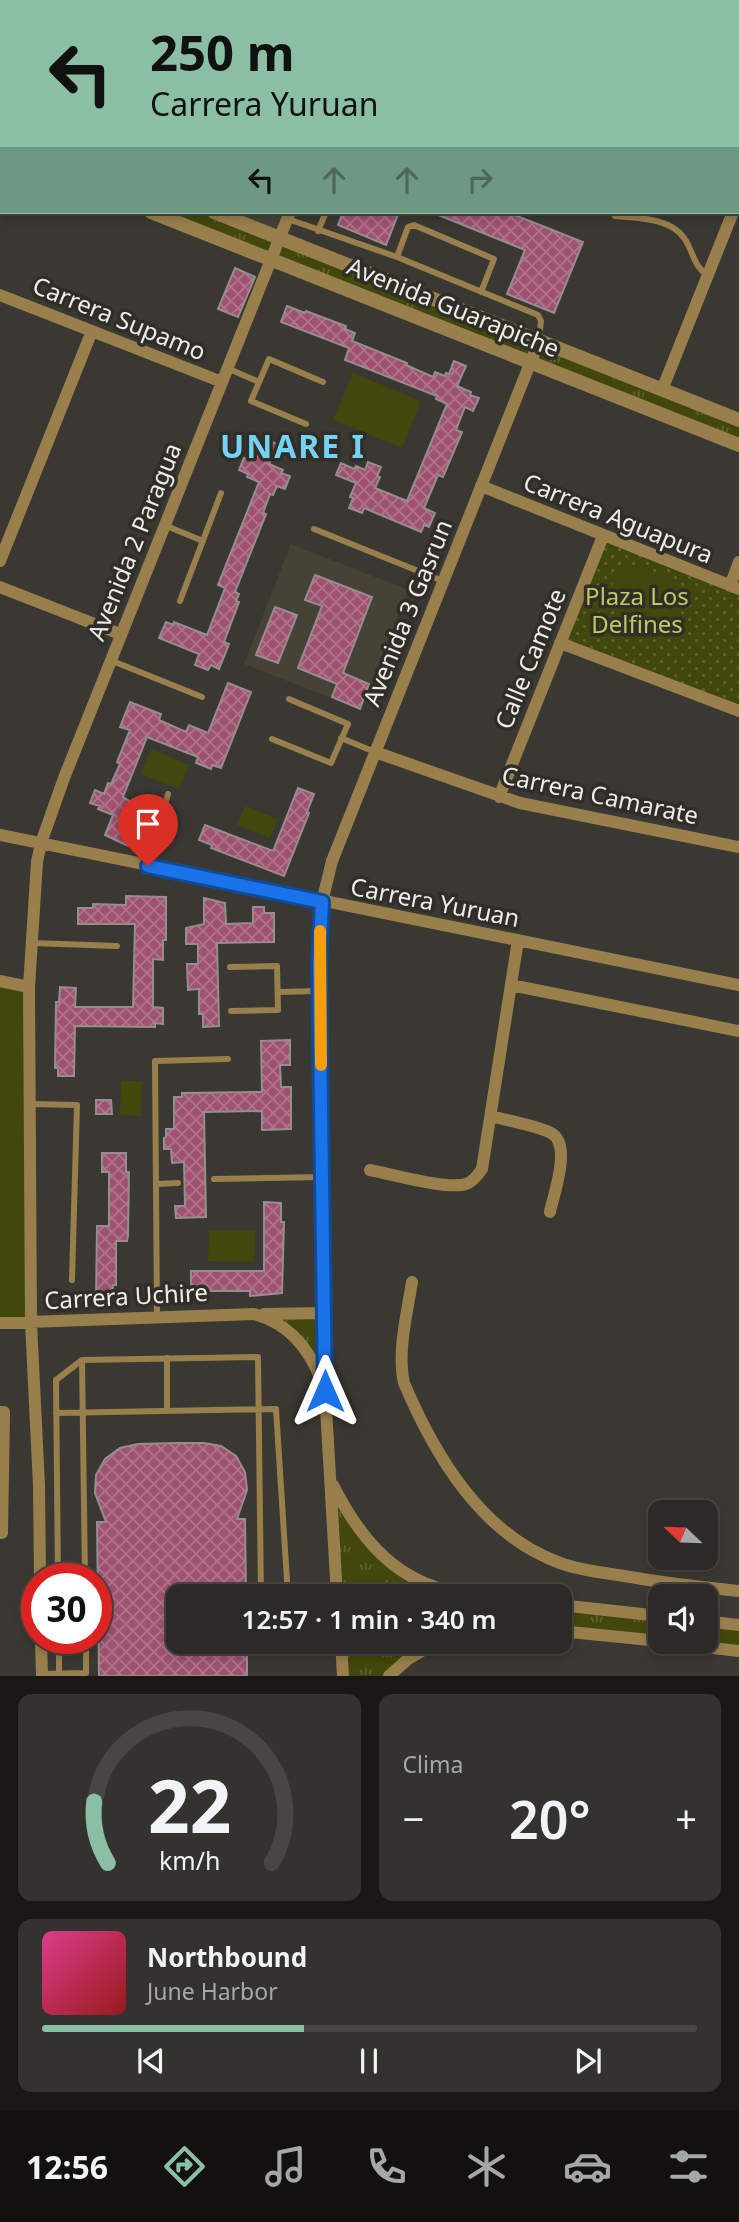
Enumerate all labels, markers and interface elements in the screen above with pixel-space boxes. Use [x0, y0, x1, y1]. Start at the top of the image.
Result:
text: 250 m [150, 19, 295, 85]
icon: left [35, 28, 126, 119]
text: Carrera Yuruan [150, 82, 379, 125]
icon: left [242, 161, 280, 199]
icon: ahead [315, 161, 353, 199]
icon: ahead [388, 161, 426, 199]
icon: right [461, 161, 499, 199]
street label: Avenida Guarapiche [343, 249, 565, 364]
street label: Carrera Supamo [28, 268, 211, 367]
district label: UNARE I [220, 424, 366, 467]
street label: Avenida 2 Paragua [79, 438, 188, 645]
street label: Carrera Aguapura [519, 465, 718, 571]
street label: Avenida 3 Gasrun [354, 514, 459, 711]
park label: Plaza Los Delfines [585, 579, 689, 640]
street label: Calle Camote [486, 583, 573, 734]
street label: Carrera Camarate [499, 758, 702, 831]
pin [118, 794, 178, 866]
icon: arrive [129, 805, 167, 843]
street label: Carrera Yuruan [348, 869, 523, 934]
street label: Carrera Uchire [43, 1275, 209, 1316]
position arrow [288, 1354, 362, 1428]
north arrow [648, 1500, 718, 1570]
map controls [648, 1500, 718, 1654]
speed limit sign: 30 [21, 1563, 112, 1654]
button: sound [648, 1584, 718, 1654]
text: 12:57 · 1 min · 340 m [242, 1601, 496, 1637]
text: Clima [403, 1748, 463, 1780]
text: 22 [148, 1756, 231, 1855]
text: 20° [509, 1783, 591, 1854]
text: − [403, 1792, 424, 1844]
text: + [675, 1792, 697, 1844]
text: km/h [158, 1843, 220, 1877]
text: Northbound [147, 1939, 307, 1975]
text: June Harbor [147, 1975, 278, 2007]
icon: previous [132, 2042, 170, 2080]
icon: pause [350, 2042, 388, 2080]
icon: next [569, 2042, 607, 2080]
icon: directions [160, 2142, 209, 2191]
icon: music [261, 2142, 310, 2191]
icon: phone [362, 2142, 411, 2191]
icon: climate [462, 2142, 511, 2191]
icon: car [563, 2142, 612, 2191]
icon: filters [664, 2142, 713, 2191]
text: 12:56 [26, 2145, 108, 2188]

